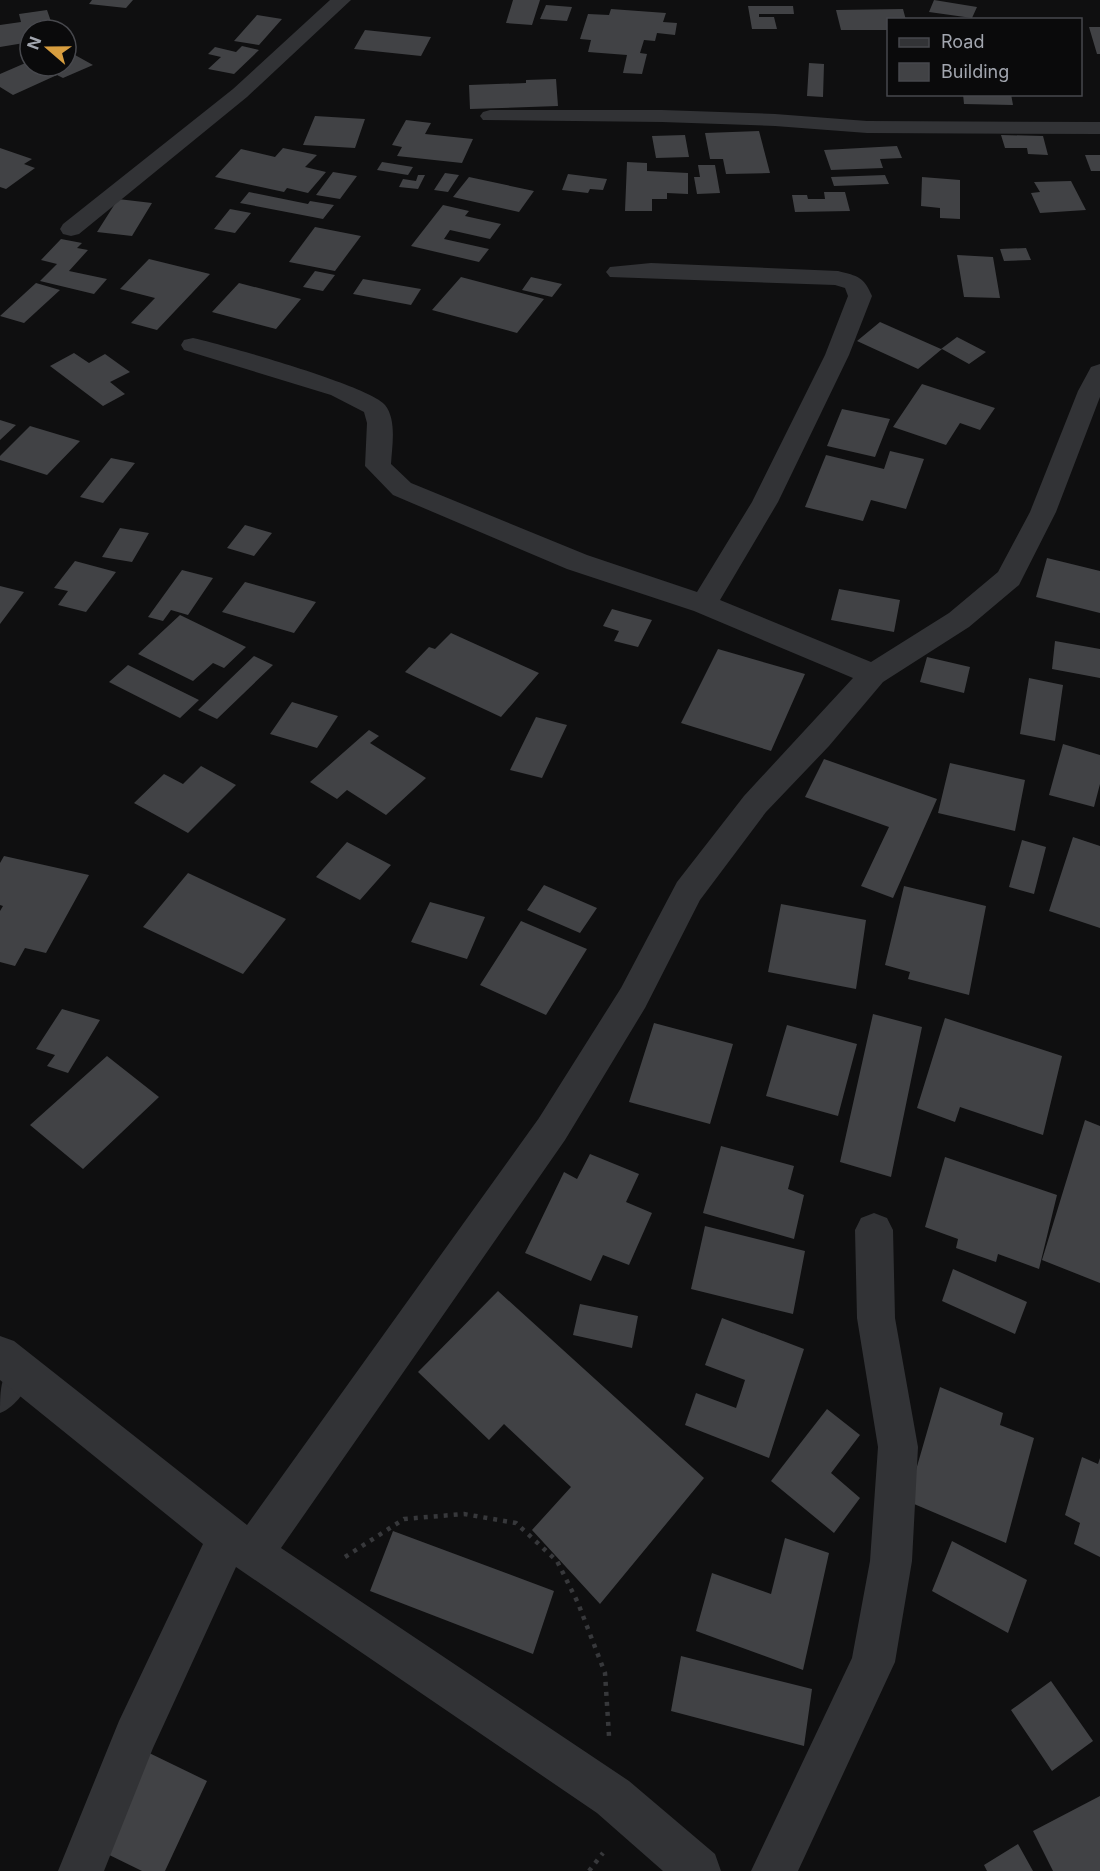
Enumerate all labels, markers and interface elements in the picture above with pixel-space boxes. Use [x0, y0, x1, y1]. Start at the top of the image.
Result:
north arrow [18, 18, 78, 78]
legend [887, 18, 1082, 96]
text: Road [941, 31, 984, 52]
text: N [22, 34, 45, 52]
text: Building [941, 61, 1009, 82]

